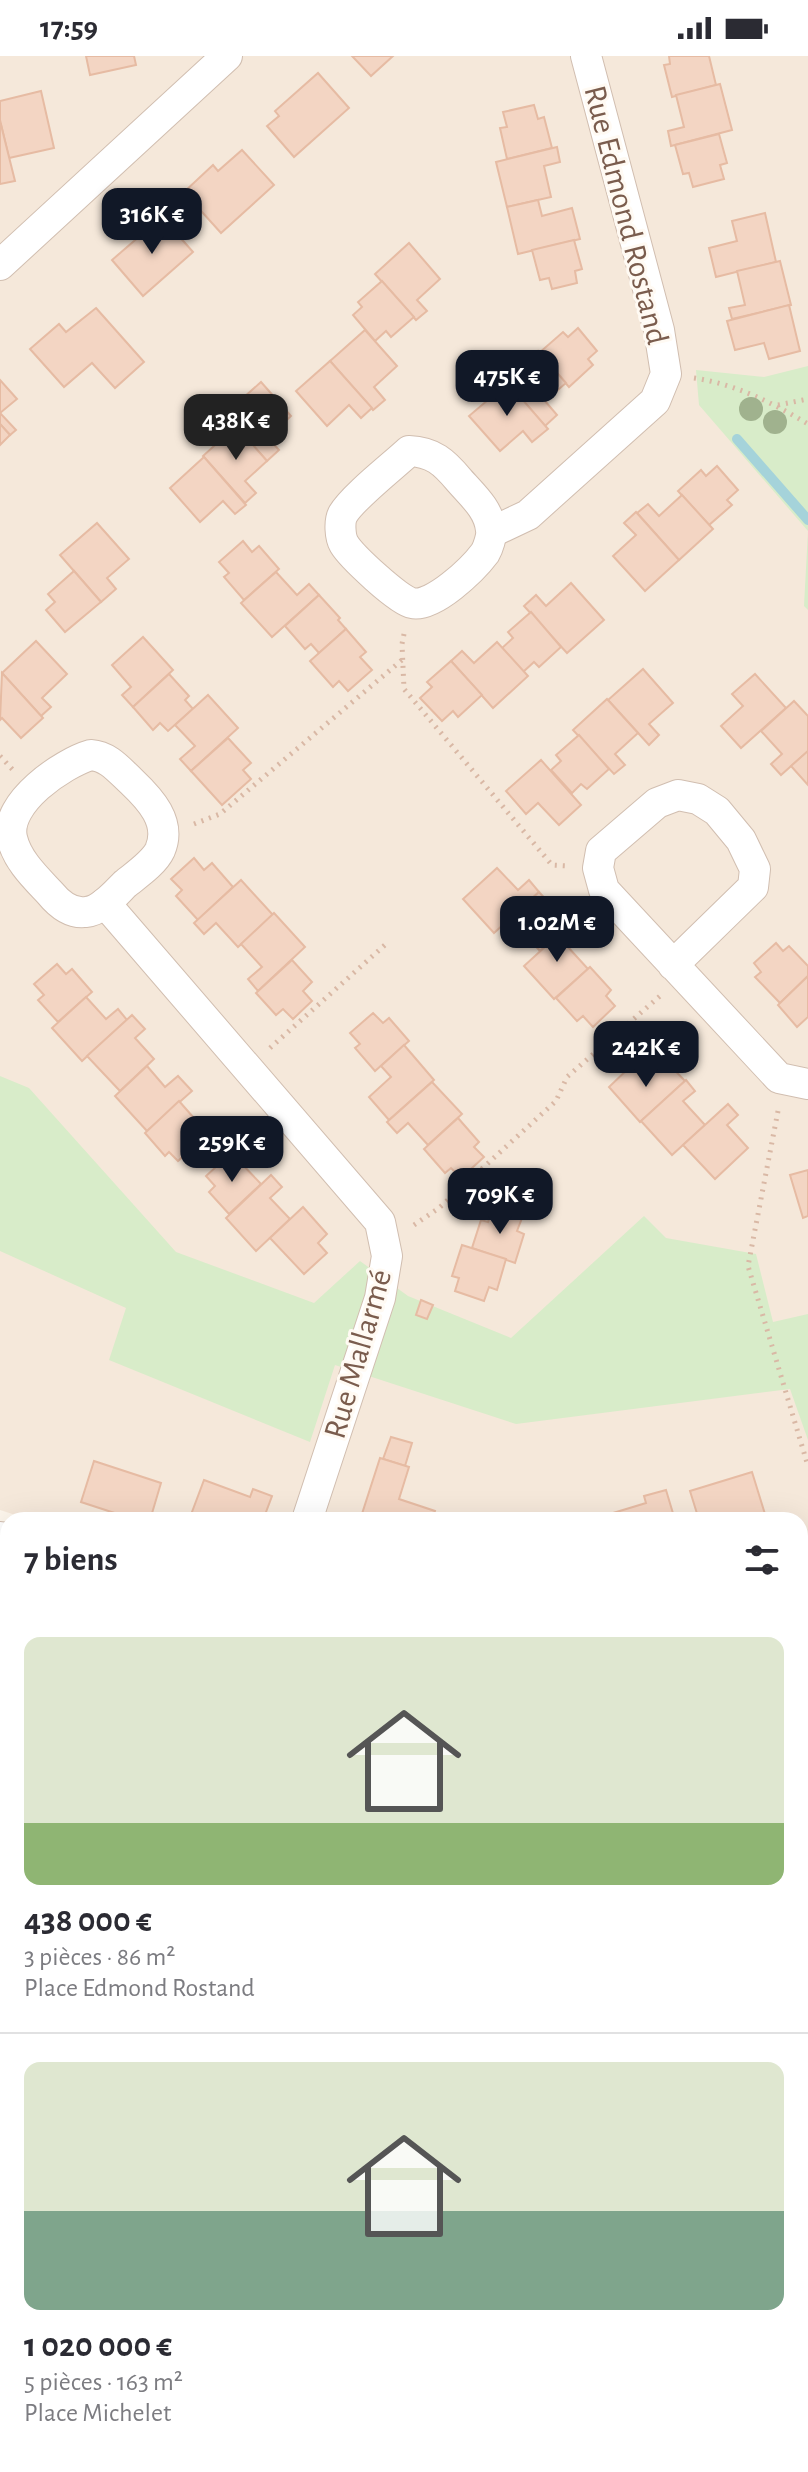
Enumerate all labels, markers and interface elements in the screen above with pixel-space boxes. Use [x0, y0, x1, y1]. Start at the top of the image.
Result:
text: 17:59 [40, 13, 98, 43]
street label: Rue Edmond Rostand [578, 82, 674, 348]
pin: 316K € [87, 188, 217, 256]
text: 316K € [120, 201, 184, 227]
pin: 475K € [442, 350, 572, 418]
text: 475K € [474, 363, 540, 389]
pin: 438K € [171, 394, 301, 462]
text: 438K € [202, 407, 270, 433]
pin: 1.02M € [483, 896, 631, 964]
text: 1.02M € [518, 909, 596, 935]
pin: 242K € [581, 1021, 711, 1089]
text: 242K € [612, 1034, 680, 1060]
pin: 259K € [167, 1116, 297, 1184]
text: 259K € [198, 1129, 266, 1155]
pin: 709K € [435, 1168, 565, 1236]
text: 709K € [466, 1181, 534, 1207]
street label: Rue Mallarmé [319, 1266, 397, 1442]
icon: filters [740, 1538, 784, 1582]
text: 7 biens [24, 1543, 118, 1577]
icon: home [332, 1689, 476, 1833]
text: 438 000 € [24, 1904, 152, 1938]
text: 3 pièces · 86 m² [24, 1944, 175, 1970]
text: Place Edmond Rostand [24, 1975, 255, 2001]
icon: home [332, 2114, 476, 2258]
text: 1 020 000 € [24, 2329, 172, 2363]
text: 5 pièces · 163 m² [24, 2369, 183, 2395]
text: Place Michelet [24, 2400, 171, 2426]

